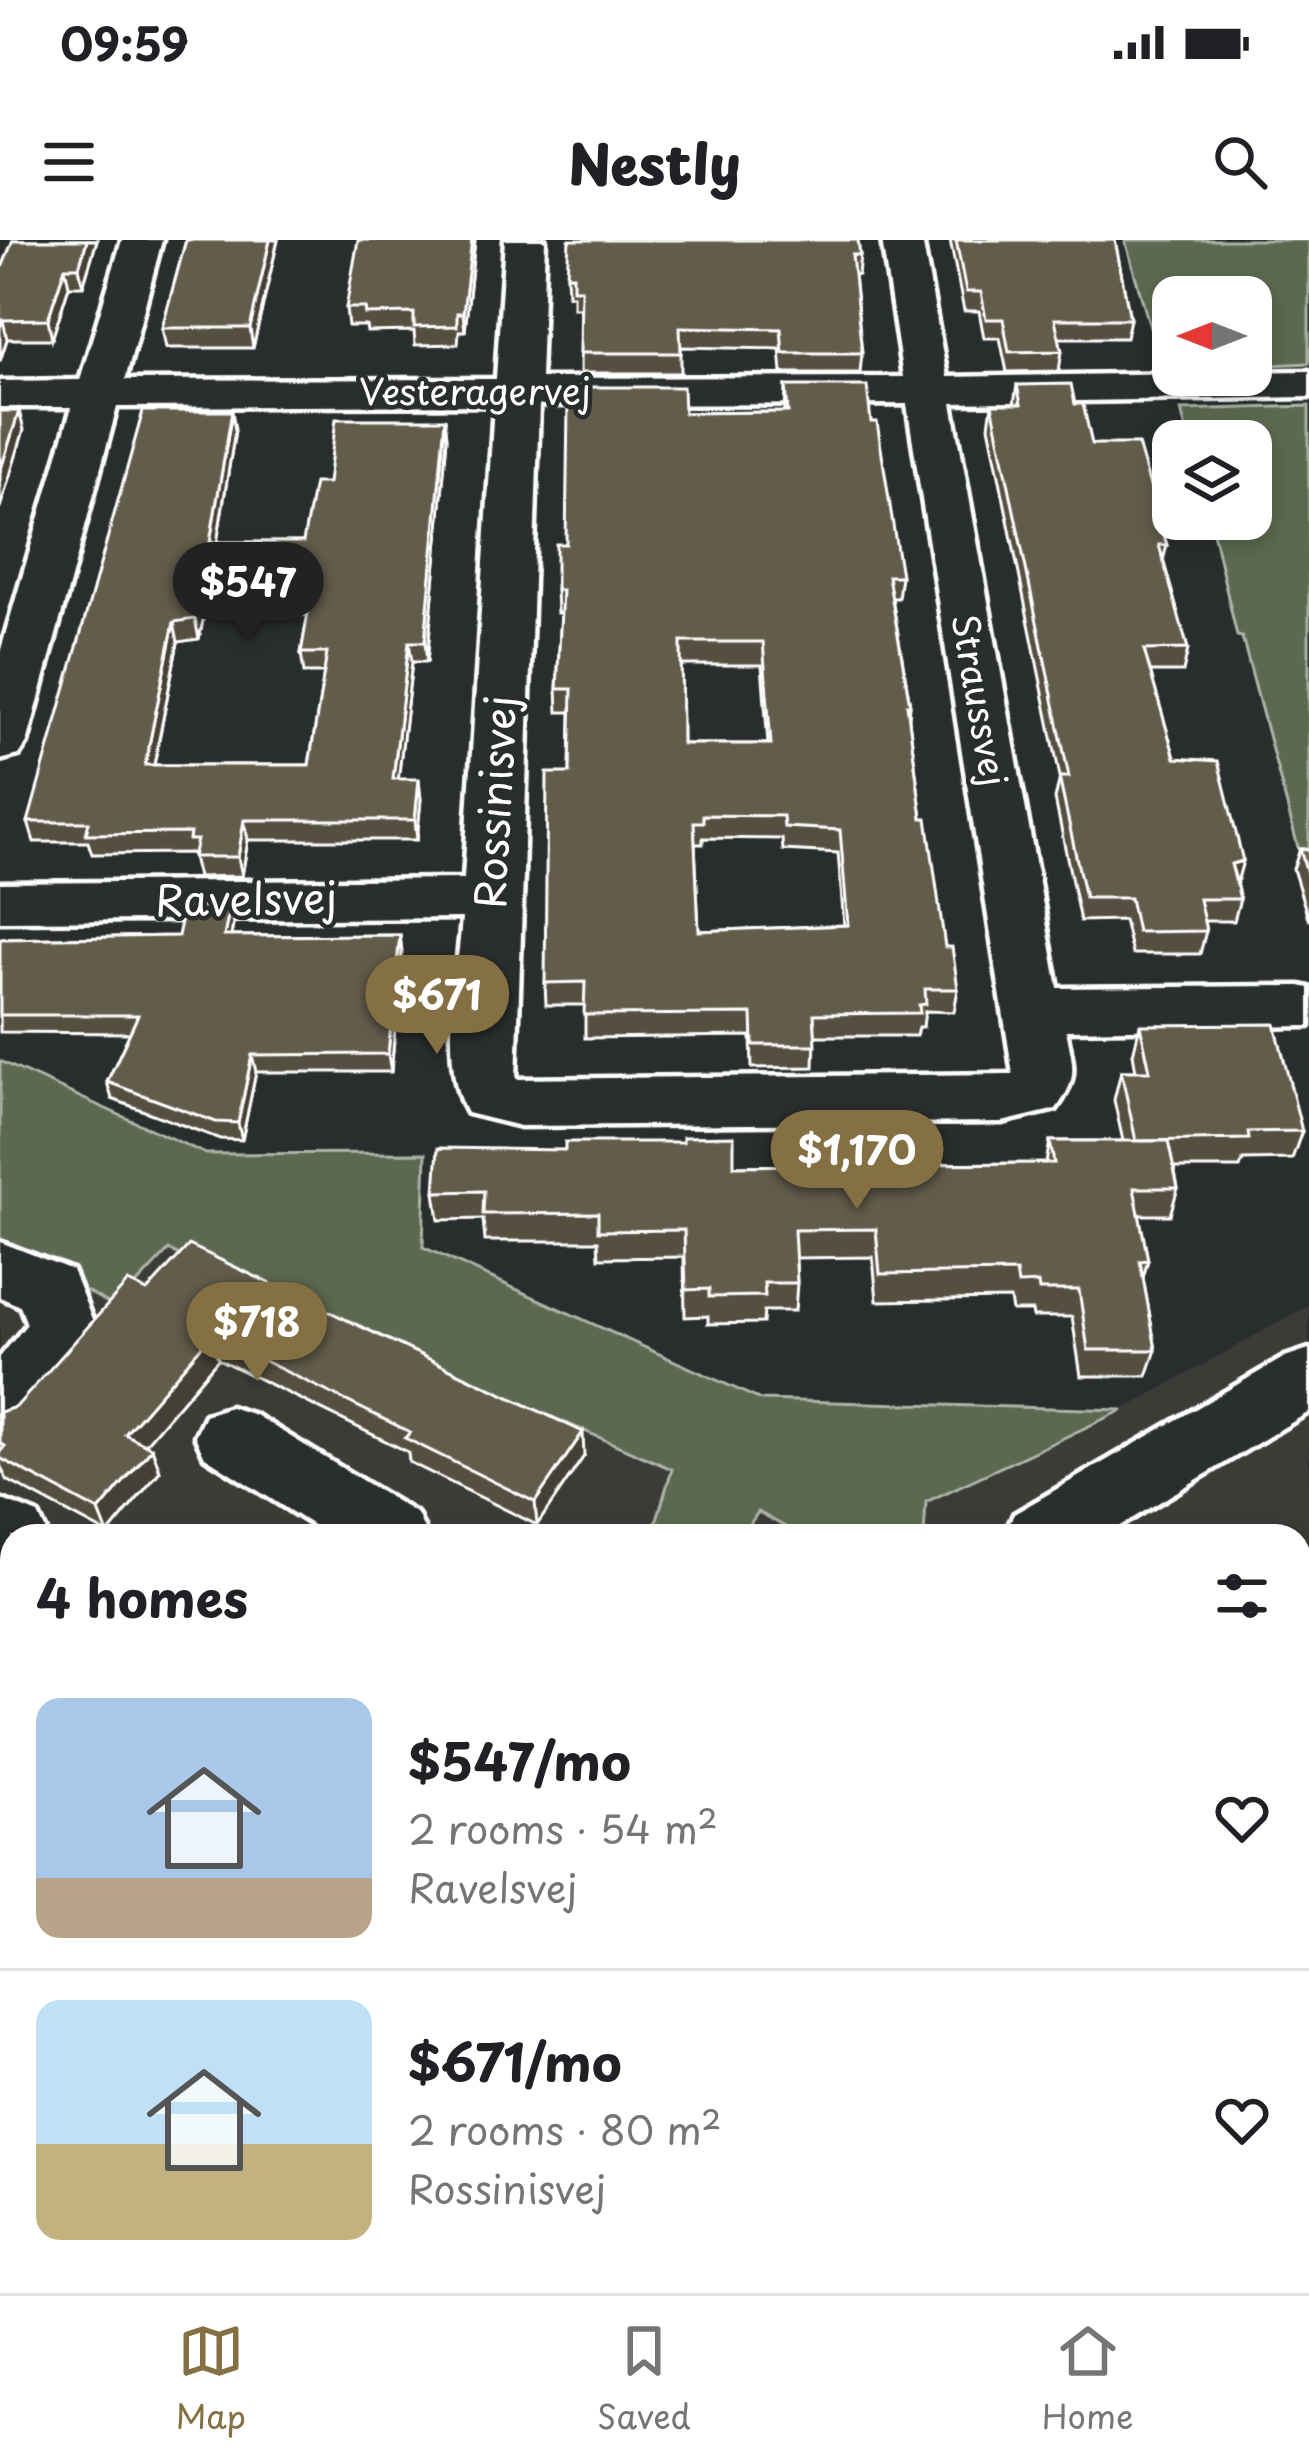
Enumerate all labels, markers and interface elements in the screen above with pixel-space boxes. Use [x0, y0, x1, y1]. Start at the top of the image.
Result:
text: 09:59 [60, 8, 189, 76]
text: Nestly [568, 122, 741, 203]
icon: menu [36, 129, 102, 195]
icon: search [1207, 129, 1273, 195]
north arrow [1152, 276, 1272, 396]
map controls [1152, 276, 1272, 540]
street label: Vesteragervej [359, 363, 591, 417]
button: layers [1152, 420, 1272, 540]
pin: $547 [177, 542, 319, 644]
text: $547 [200, 551, 296, 610]
street label: Straussvej [939, 609, 1023, 790]
street label: Rossinisvej [456, 694, 531, 910]
street label: Ravelsvej [154, 864, 338, 931]
pin: $671 [366, 955, 508, 1057]
text: $671 [392, 964, 482, 1023]
pin: $1,170 [759, 1110, 955, 1212]
text: $1,170 [798, 1119, 916, 1178]
pin: $718 [186, 1282, 328, 1384]
text: $718 [213, 1291, 301, 1350]
text: 4 homes [36, 1558, 248, 1635]
icon: filters [1209, 1563, 1275, 1629]
text: $547/mo [408, 1721, 631, 1798]
icon: home [132, 1746, 276, 1890]
icon: heart [1209, 1785, 1275, 1851]
text: 2 rooms · 54 m² [408, 1798, 718, 1857]
text: Ravelsvej [408, 1857, 577, 1916]
text: $671/mo [408, 2022, 622, 2099]
icon: home [132, 2048, 276, 2192]
icon: heart [1209, 2087, 1275, 2153]
text: 2 rooms · 80 m² [408, 2099, 722, 2158]
text: Rossinisvej [408, 2158, 606, 2217]
tab: Map [176, 2318, 246, 2440]
tab: Saved [597, 2318, 691, 2440]
tab: Home [1042, 2318, 1133, 2440]

